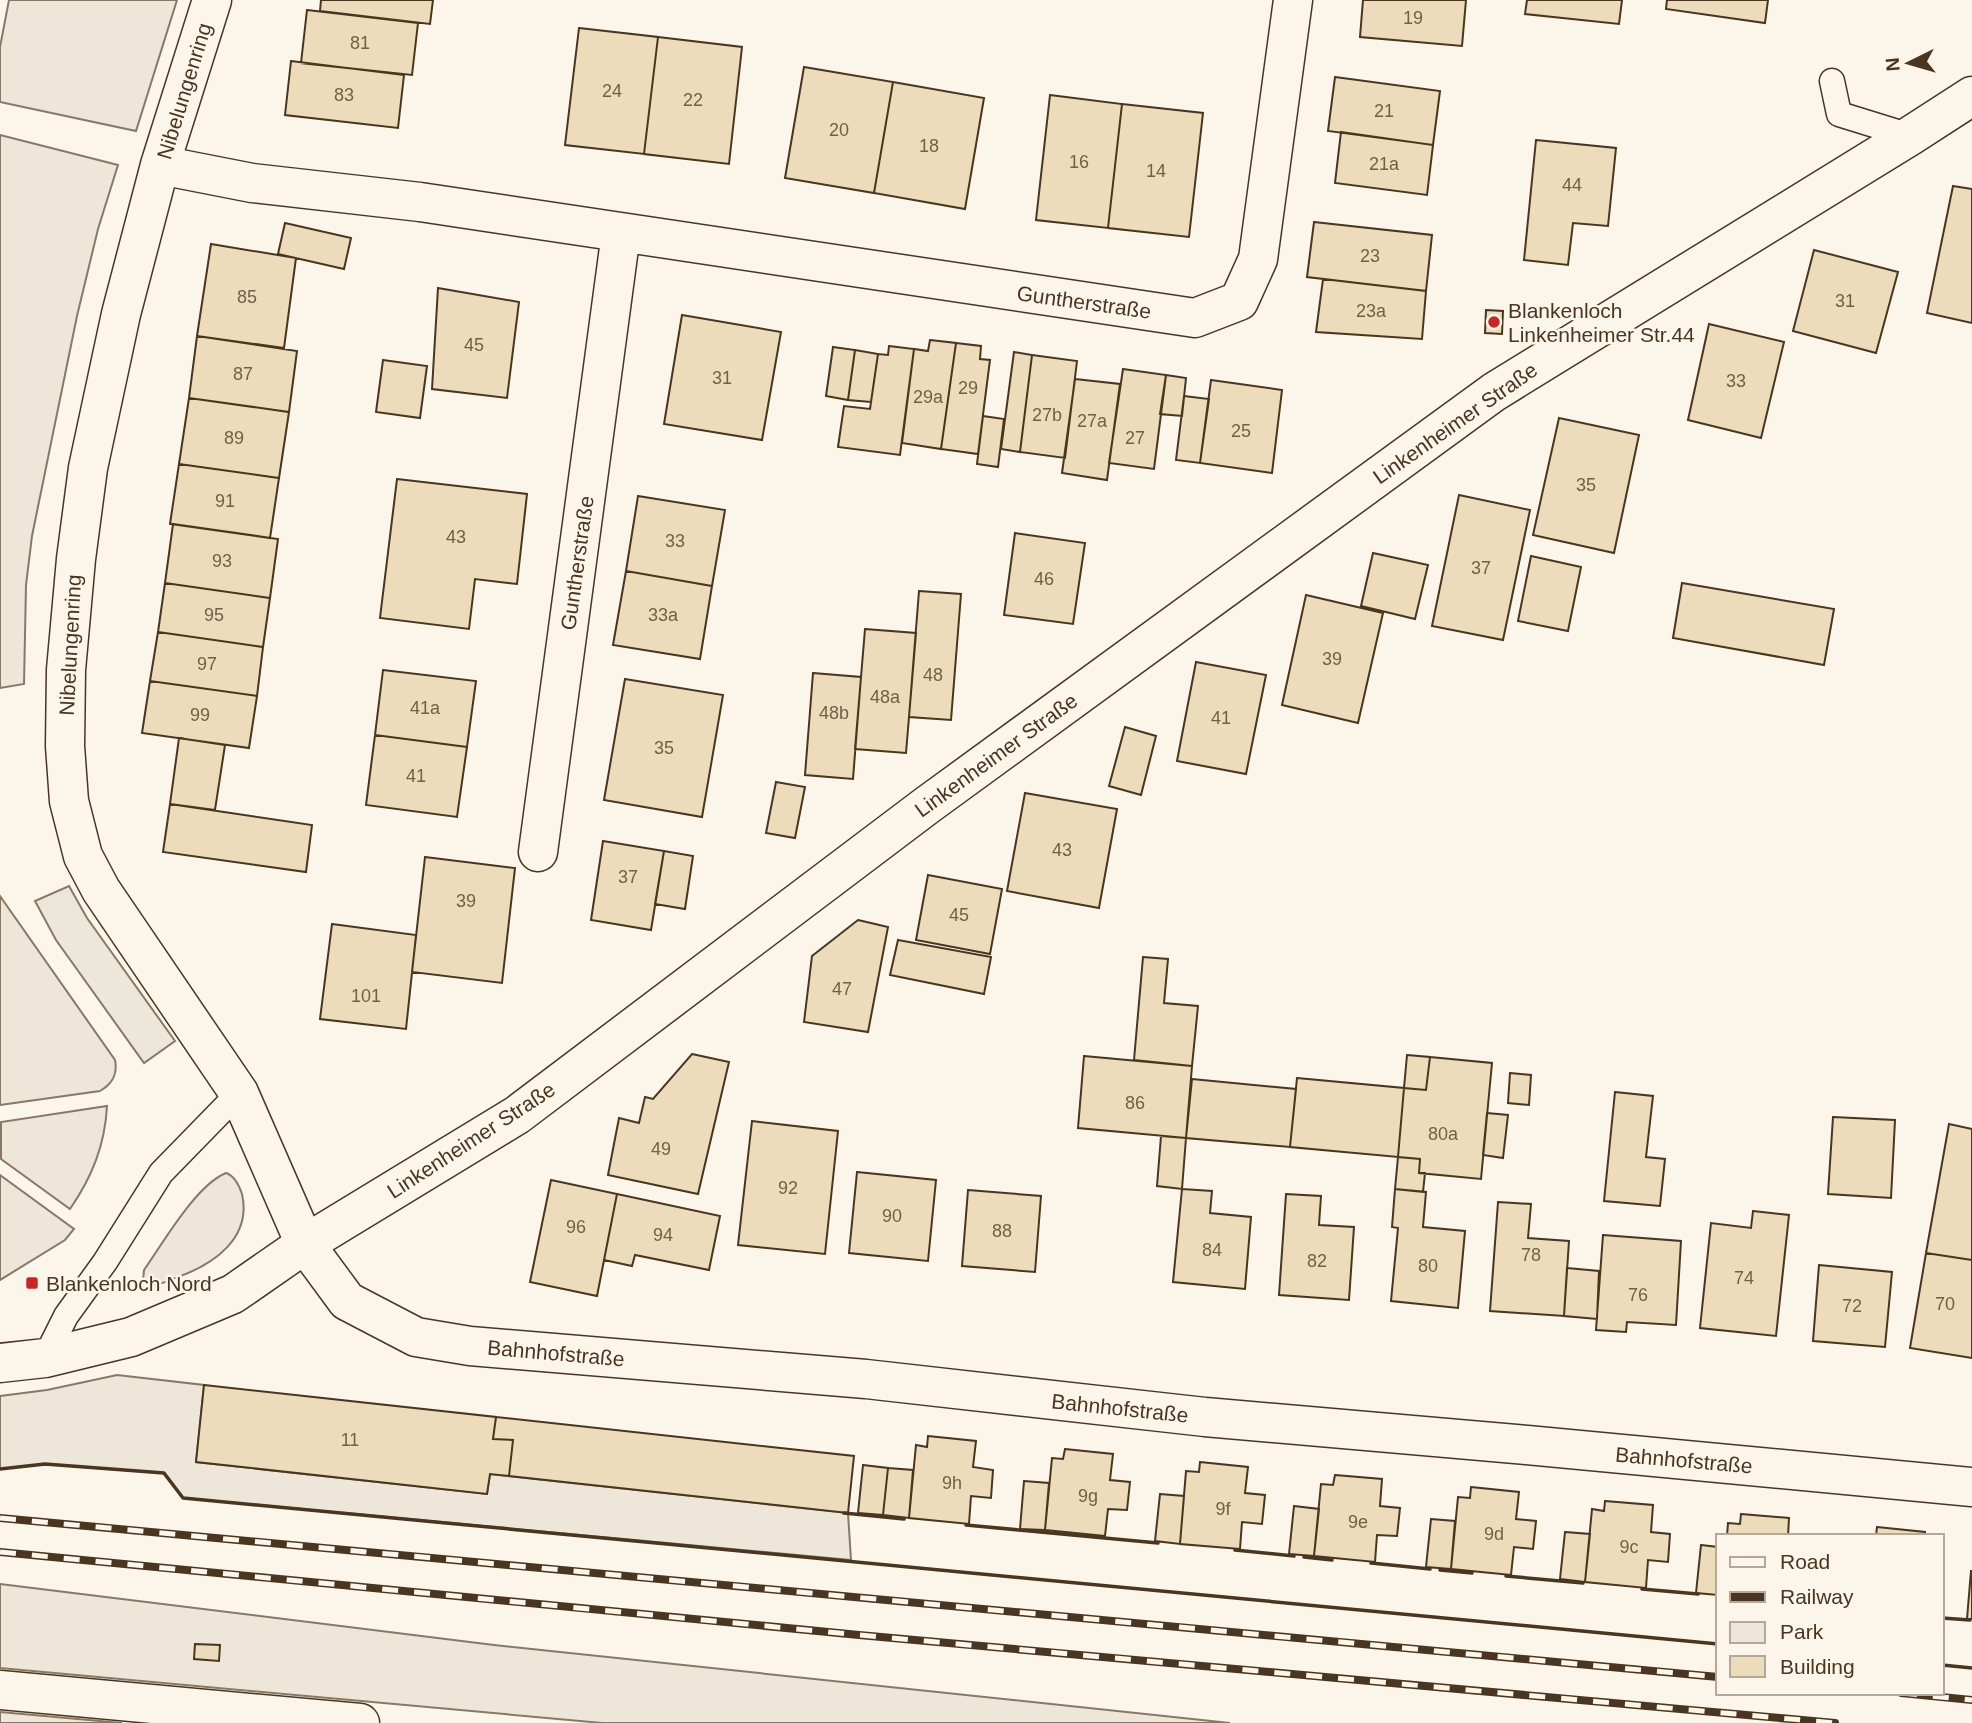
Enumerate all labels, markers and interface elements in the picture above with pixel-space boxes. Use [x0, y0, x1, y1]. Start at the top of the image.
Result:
house number: 19 [1403, 8, 1423, 28]
street label: Nibelungenring [152, 20, 216, 162]
north arrow [1874, 28, 1944, 98]
house number: 81 [350, 33, 370, 53]
text: N [1882, 57, 1904, 72]
house number: 24 [602, 81, 622, 101]
house number: 83 [334, 85, 354, 105]
house number: 22 [683, 90, 703, 110]
house number: 21 [1374, 101, 1394, 121]
house number: 20 [829, 120, 849, 140]
house number: 18 [919, 136, 939, 156]
house number: 16 [1069, 152, 1089, 172]
house number: 21a [1369, 154, 1400, 174]
house number: 14 [1146, 161, 1166, 181]
house number: 44 [1562, 175, 1582, 195]
house number: 23 [1360, 246, 1380, 266]
street label: Guntherstraße [1015, 281, 1153, 323]
house number: 85 [237, 287, 257, 307]
house number: 31 [1835, 291, 1855, 311]
place label: Blankenloch Linkenheimer Str.44 [1508, 299, 1695, 346]
house number: 23a [1356, 301, 1387, 321]
marker: Blankenloch Linkenheimer Str.44 [1486, 314, 1502, 330]
house number: 45 [464, 335, 484, 355]
street label: Linkenheimer Straße [1369, 358, 1541, 488]
house number: 87 [233, 364, 253, 384]
house number: 31 [712, 368, 732, 388]
house number: 33 [1726, 371, 1746, 391]
house number: 29 [958, 378, 978, 398]
house number: 29a [913, 387, 944, 407]
house number: 27b [1032, 405, 1062, 425]
house number: 27a [1077, 411, 1108, 431]
house number: 25 [1231, 421, 1251, 441]
house number: 89 [224, 428, 244, 448]
house number: 27 [1125, 428, 1145, 448]
house number: 35 [1576, 475, 1596, 495]
house number: 91 [215, 491, 235, 511]
street label: Guntherstraße [556, 494, 598, 632]
house number: 43 [446, 527, 466, 547]
house number: 33 [665, 531, 685, 551]
house number: 93 [212, 551, 232, 571]
house number: 37 [1471, 558, 1491, 578]
house number: 46 [1034, 569, 1054, 589]
street label: Nibelungenring [55, 574, 85, 716]
house number: 95 [204, 605, 224, 625]
house number: 33a [648, 605, 679, 625]
house number: 39 [1322, 649, 1342, 669]
house number: 97 [197, 654, 217, 674]
house number: 48 [923, 665, 943, 685]
house number: 48a [870, 687, 901, 707]
street label: Linkenheimer Straße [910, 688, 1082, 822]
house number: 41a [410, 698, 441, 718]
house number: 48b [819, 703, 849, 723]
house number: 99 [190, 705, 210, 725]
house number: 41 [1211, 708, 1231, 728]
house number: 35 [654, 738, 674, 758]
house number: 41 [406, 766, 426, 786]
house number: 43 [1052, 840, 1072, 860]
house number: 37 [618, 867, 638, 887]
house number: 39 [456, 891, 476, 911]
house number: 45 [949, 905, 969, 925]
house number: 47 [832, 979, 852, 999]
house number: 101 [351, 986, 381, 1006]
street label: Linkenheimer Straße [383, 1077, 559, 1203]
house number: 86 [1125, 1093, 1145, 1113]
house number: 80a [1428, 1124, 1459, 1144]
house number: 49 [651, 1139, 671, 1159]
house number: 92 [778, 1178, 798, 1198]
house number: 90 [882, 1206, 902, 1226]
house number: 96 [566, 1217, 586, 1237]
house number: 88 [992, 1221, 1012, 1241]
house number: 94 [653, 1225, 673, 1245]
house number: 84 [1202, 1240, 1222, 1260]
house number: 78 [1521, 1245, 1541, 1265]
house number: 82 [1307, 1251, 1327, 1271]
house number: 80 [1418, 1256, 1438, 1276]
house number: 74 [1734, 1268, 1754, 1288]
place label: Blankenloch Nord [46, 1272, 212, 1295]
marker: Blankenloch Nord [24, 1275, 40, 1291]
house number: 76 [1628, 1285, 1648, 1305]
house number: 70 [1935, 1294, 1955, 1314]
house number: 72 [1842, 1296, 1862, 1316]
street label: Bahnhofstraße [486, 1336, 626, 1370]
street label: Bahnhofstraße [1050, 1389, 1190, 1427]
house number: 11 [341, 1430, 359, 1450]
street label: Bahnhofstraße [1614, 1443, 1754, 1477]
house number: 9h [942, 1473, 962, 1493]
house number: 9g [1078, 1486, 1098, 1506]
house number: 9f [1215, 1499, 1232, 1519]
house number: 9e [1348, 1512, 1368, 1532]
house number: 9d [1484, 1524, 1504, 1544]
legend [1716, 1534, 1944, 1695]
house number: 9c [1619, 1537, 1639, 1557]
text: Road [1780, 1550, 1830, 1573]
text: Railway [1780, 1585, 1854, 1608]
text: Park [1780, 1620, 1824, 1643]
text: Building [1780, 1655, 1855, 1678]

